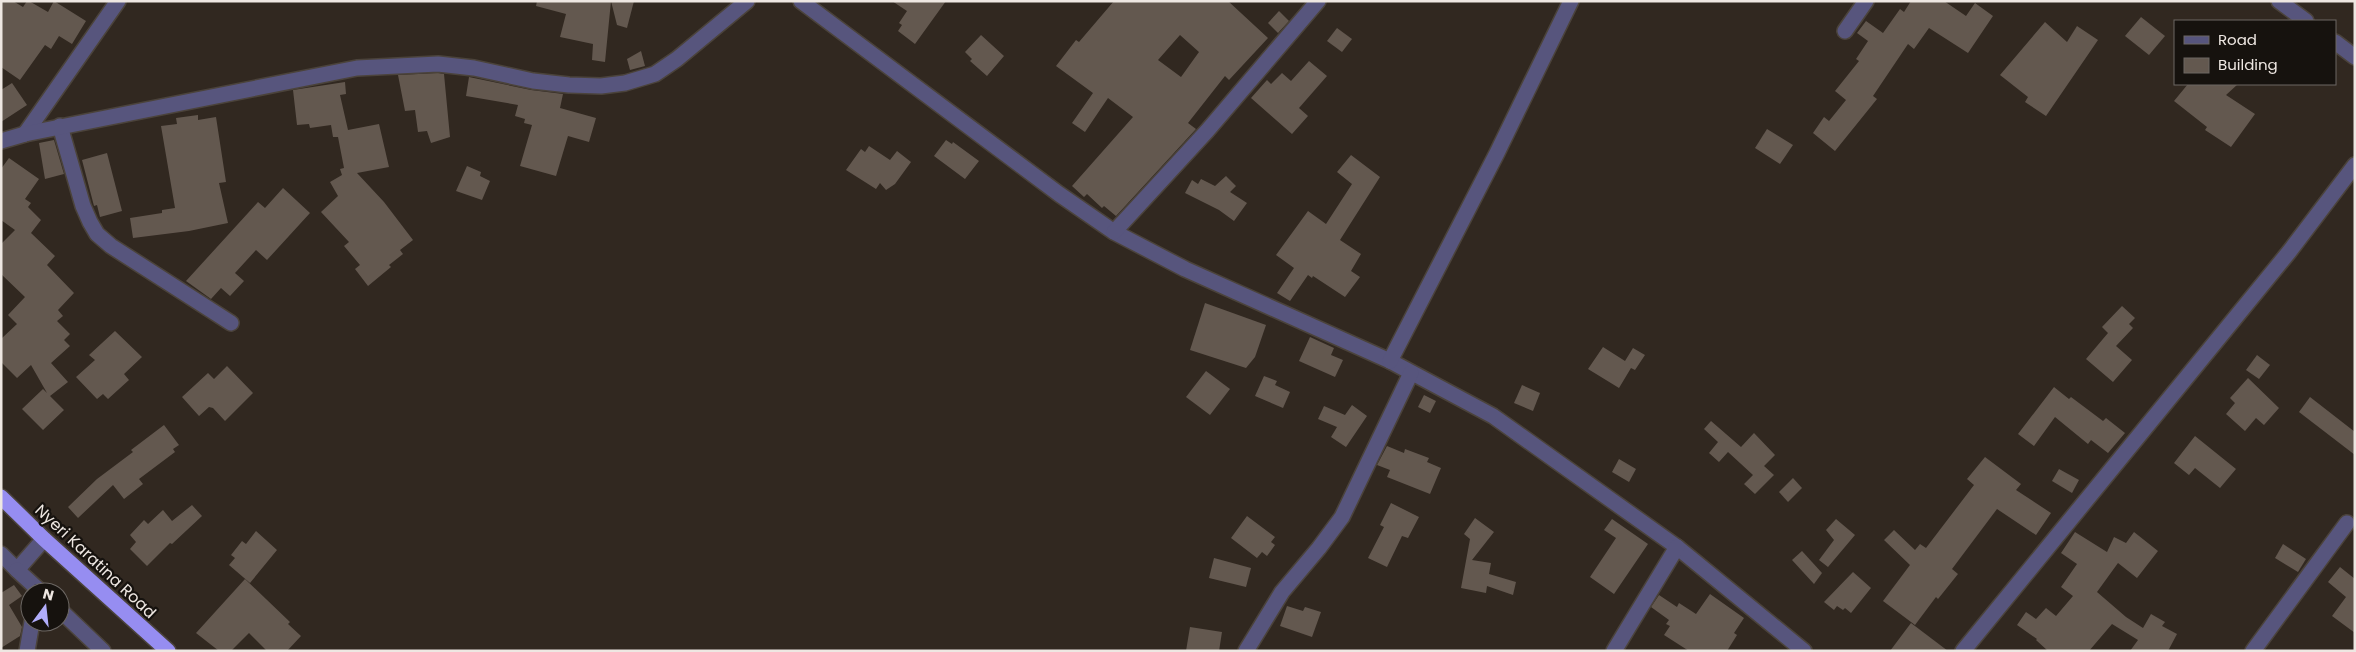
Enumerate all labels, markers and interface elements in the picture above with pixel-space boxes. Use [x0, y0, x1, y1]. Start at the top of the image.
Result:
legend [2174, 20, 2336, 85]
text: Road [2218, 29, 2257, 50]
text: Building [2218, 54, 2278, 75]
street label: Nyeri Karatina Road [32, 500, 160, 622]
north arrow [20, 582, 70, 632]

